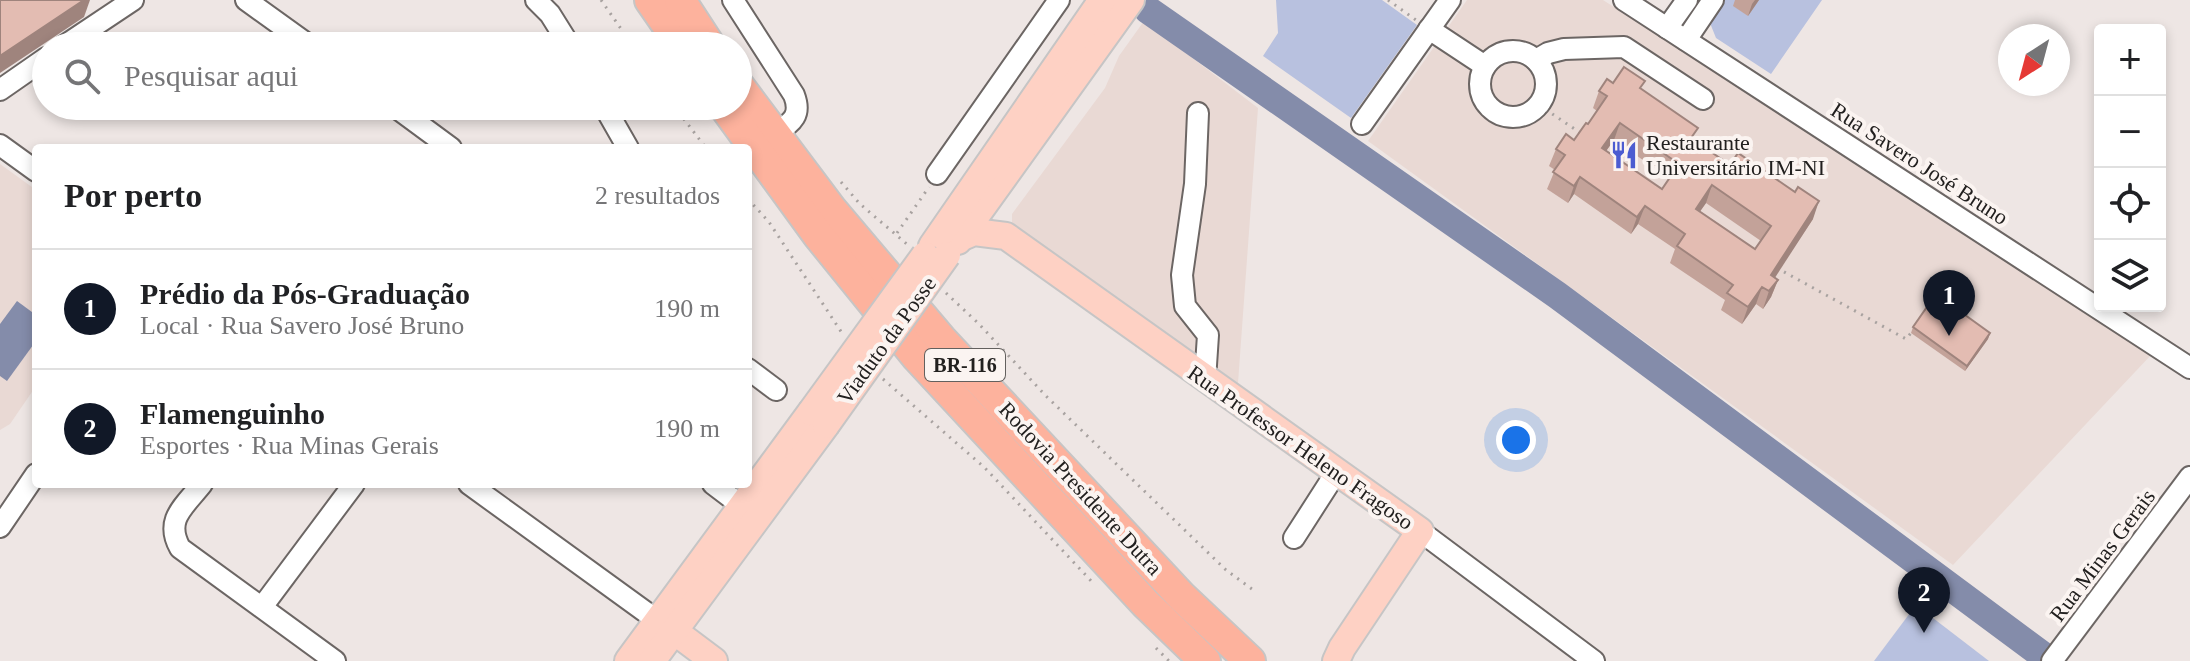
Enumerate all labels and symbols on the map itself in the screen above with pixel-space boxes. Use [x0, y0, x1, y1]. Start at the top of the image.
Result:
north arrow [1998, 24, 2070, 96]
street label: Rua Savero José Bruno [1827, 97, 2013, 230]
place label: Restaurante Universitário IM-NI [1646, 130, 1825, 180]
restaurant icon: Restaurante Universitário IM-NI [1609, 140, 1639, 170]
pin: 1 [1923, 270, 1975, 336]
street label: Viaduto da Posse [832, 272, 941, 409]
road number: BR-116 [925, 349, 1005, 381]
street label: Rua Professor Heleno Fragoso [1183, 360, 1418, 535]
street label: Rodovia Presidente Dutra [994, 397, 1167, 580]
your location [1496, 420, 1536, 460]
street label: Rua Minas Gerais [2045, 484, 2160, 626]
pin: 2 [1898, 567, 1950, 633]

